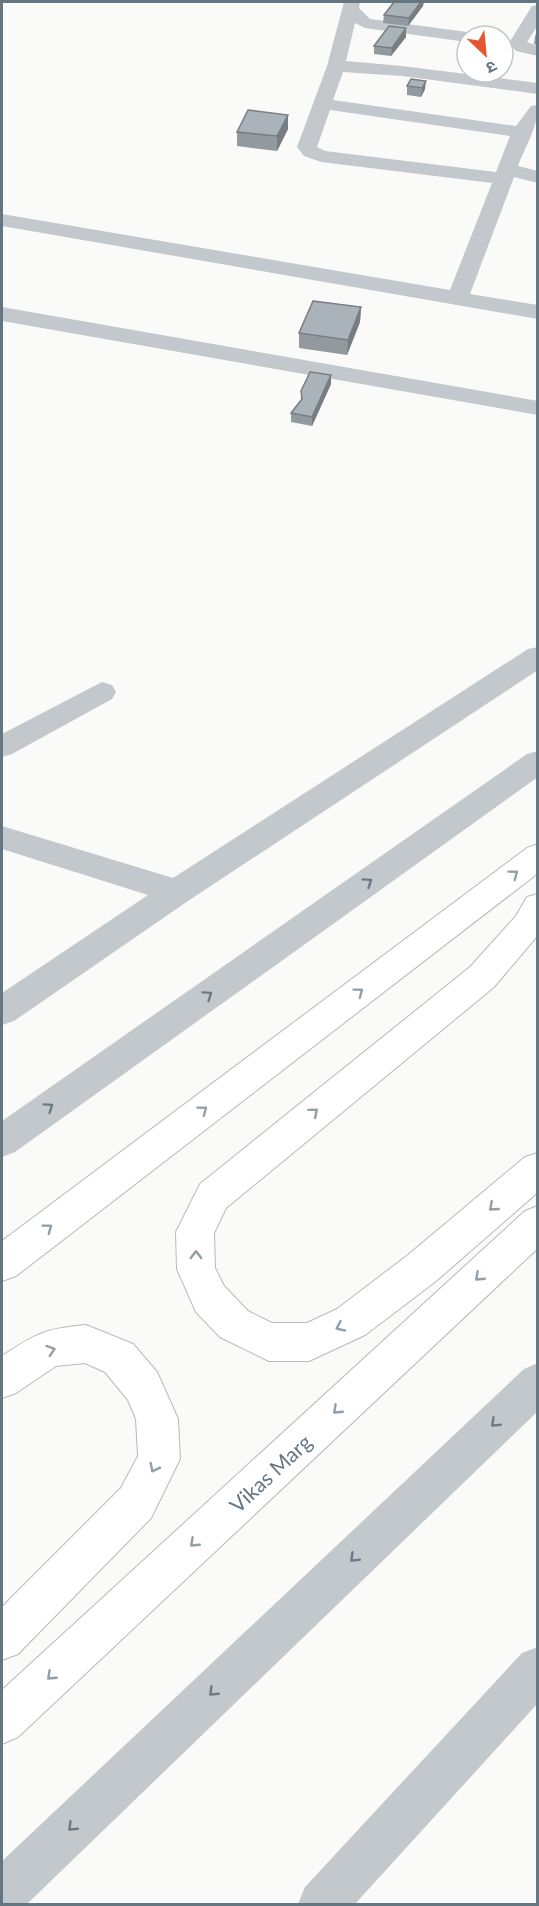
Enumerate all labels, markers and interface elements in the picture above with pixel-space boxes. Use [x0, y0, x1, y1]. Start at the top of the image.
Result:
north arrow [455, 24, 515, 84]
text: उ [483, 57, 500, 79]
one-way arrow [507, 870, 518, 881]
one-way arrow [361, 878, 372, 889]
one-way arrow [352, 988, 363, 999]
one-way arrow [202, 991, 213, 1002]
one-way arrow [43, 1103, 54, 1114]
one-way arrow [197, 1106, 208, 1117]
one-way arrow [307, 1108, 318, 1119]
one-way arrow [489, 1200, 500, 1211]
one-way arrow [41, 1224, 52, 1235]
one-way arrow [189, 1251, 202, 1260]
one-way arrow [476, 1270, 487, 1281]
one-way arrow [335, 1319, 346, 1331]
one-way arrow [45, 1344, 56, 1357]
one-way arrow [333, 1403, 344, 1414]
one-way arrow [492, 1416, 502, 1427]
street label: Vikas Marg [224, 1429, 316, 1517]
one-way arrow [150, 1462, 161, 1473]
one-way arrow [190, 1536, 201, 1547]
one-way arrow [351, 1551, 361, 1562]
one-way arrow [47, 1669, 58, 1680]
one-way arrow [209, 1685, 220, 1696]
one-way arrow [68, 1820, 79, 1831]

